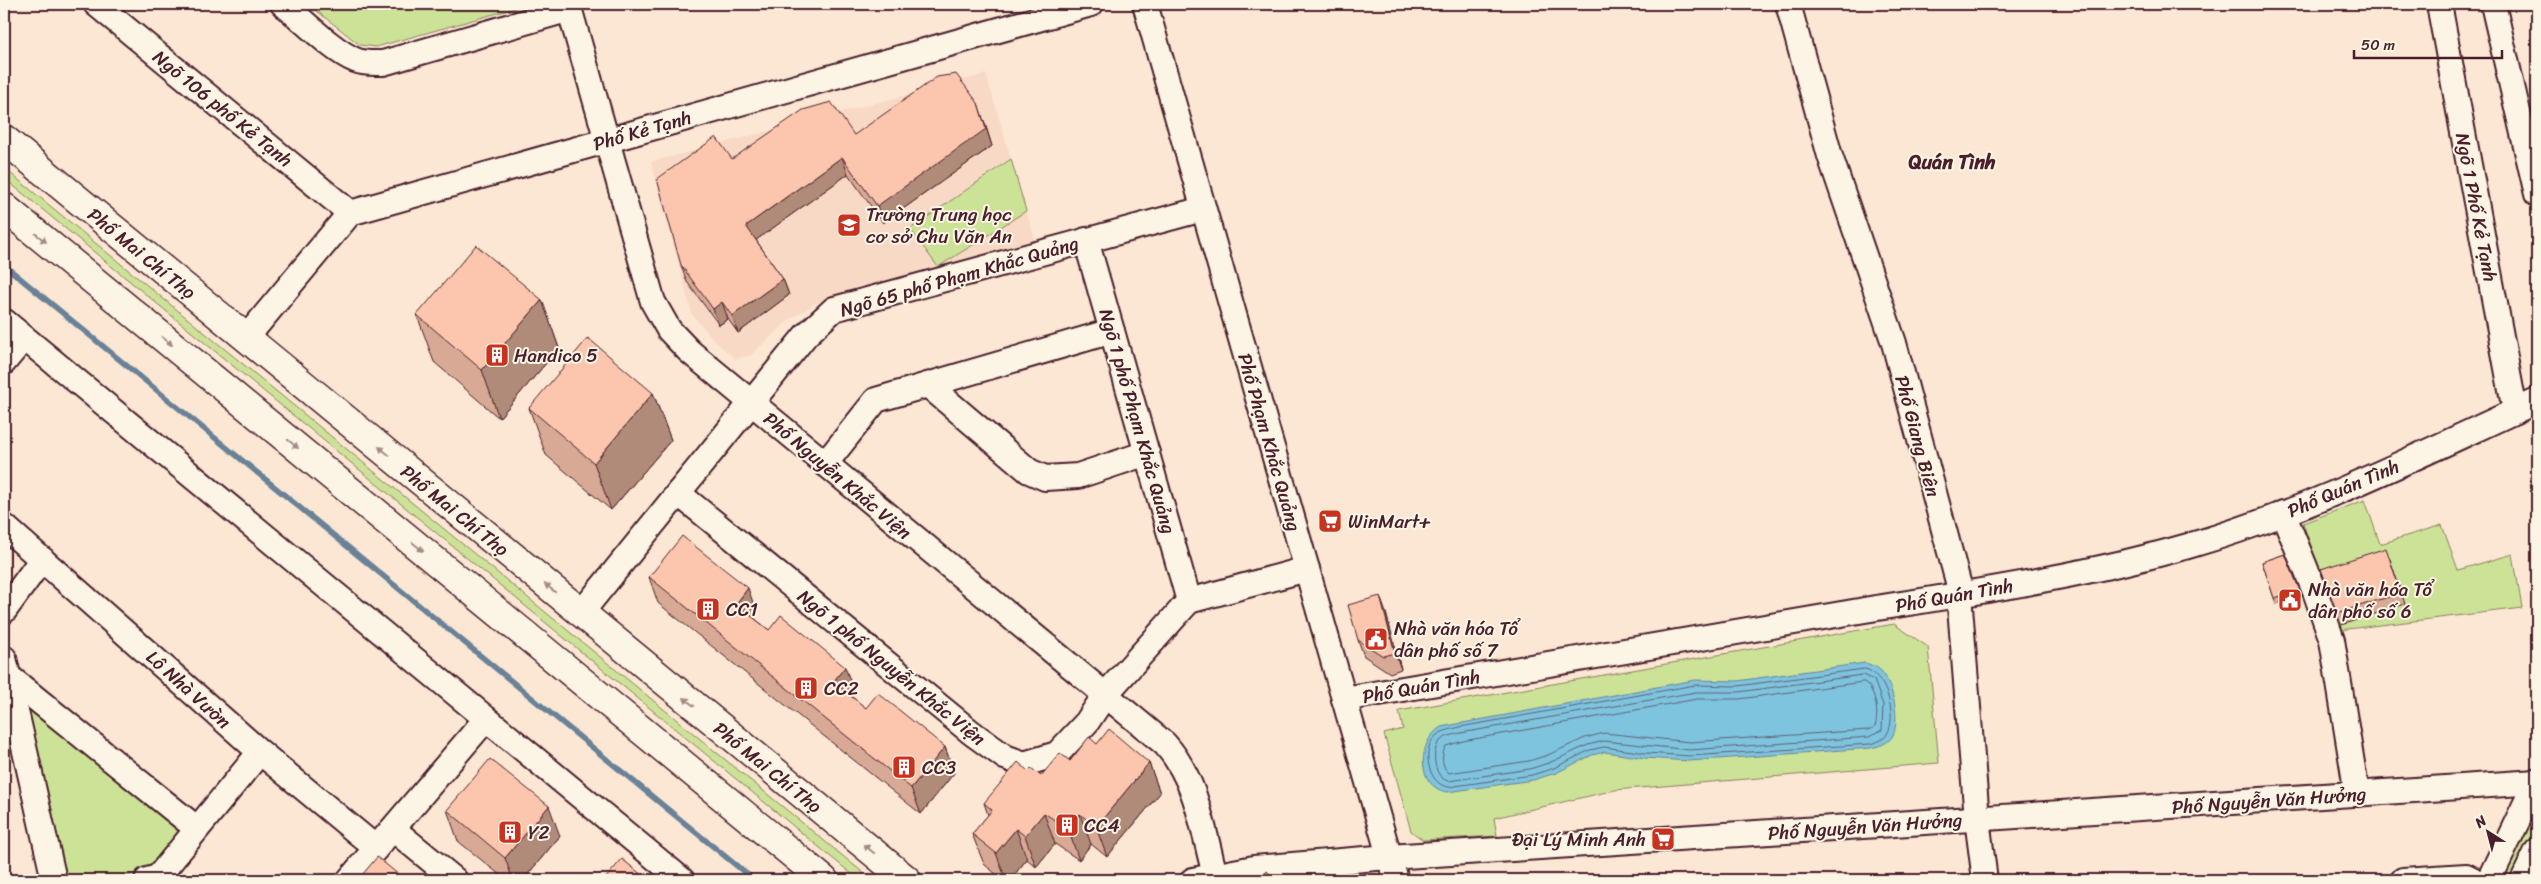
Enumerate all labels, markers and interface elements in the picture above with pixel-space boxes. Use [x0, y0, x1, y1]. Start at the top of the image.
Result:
scale bar [2354, 28, 2501, 60]
text: 50 m [2361, 32, 2396, 58]
street label: Ngõ 106 phố Kẻ Tạnh [145, 41, 300, 176]
street label: Phố Kẻ Tạnh [589, 101, 695, 160]
street label: Ngõ 1 Phố Kẻ Tạnh [2446, 130, 2507, 284]
district label: Quán Tình [1908, 145, 1996, 180]
place label: Trường Trung học cơ sở Chu Văn An [866, 198, 1012, 253]
street label: Phố Mai Chí Thọ [80, 199, 204, 308]
school or university icon: Trường Trung học cơ sở Chu Văn An [836, 212, 862, 238]
street label: Ngõ 65 phố Phạm Khắc Quảng [836, 226, 1083, 326]
one-way arrow [35, 232, 48, 243]
street label: Ngõ 1 phố Phạm Khắc Quảng [1090, 305, 1186, 538]
one-way arrow [160, 335, 173, 346]
place label: Handico 5 [514, 339, 598, 372]
building icon: Handico 5 [484, 342, 510, 368]
street label: Phố Phạm Khắc Quảng [1228, 349, 1311, 535]
street label: Phố Giang Biên [1885, 371, 1950, 501]
street label: Phố Nguyễn Khắc Viện [756, 403, 919, 548]
one-way arrow [286, 438, 299, 449]
one-way arrow [378, 446, 391, 457]
street label: Phố Quán Tình [2282, 450, 2404, 527]
street label: Phố Mai Chí Thọ [393, 456, 517, 565]
place label: WinMart+ [1348, 505, 1431, 538]
supermarket icon: WinMart+ [1317, 508, 1343, 534]
one-way arrow [412, 541, 424, 552]
street label: Phố Quán Tình [1893, 569, 2016, 622]
place label: Nhà văn hóa Tổ dân phố số 6 [2308, 573, 2435, 628]
street label: Ngõ 1 phố Nguyễn Khắc Viện [790, 581, 993, 754]
one-way arrow [544, 582, 557, 593]
public building icon: Nhà văn hóa Tổ dân phố số 6 [2277, 587, 2303, 613]
place label: CC1 [726, 593, 758, 626]
building icon: CC1 [695, 596, 721, 622]
place label: Nhà văn hóa Tổ dân phố số 7 [1394, 612, 1521, 667]
public building icon: Nhà văn hóa Tổ dân phố số 7 [1363, 626, 1389, 652]
street label: Lô Nhà Vườn [138, 642, 239, 737]
street label: Phố Quán Tình [1360, 660, 1483, 713]
place label: CC2 [824, 672, 859, 705]
building icon: CC2 [793, 675, 819, 701]
one-way arrow [683, 696, 696, 707]
street label: Phố Mai Chí Thọ [706, 713, 830, 822]
place label: CC3 [922, 751, 957, 784]
building icon: CC3 [891, 754, 917, 780]
street label: Phố Nguyễn Văn Hưởng [2171, 777, 2368, 824]
street label: Phố Nguyễn Văn Hưởng [1767, 803, 1964, 850]
north arrow [2464, 806, 2514, 856]
place label: CC4 [1084, 809, 1120, 842]
text: N [2469, 809, 2492, 835]
building icon: CC4 [1054, 812, 1080, 838]
place label: Y2 [528, 816, 550, 849]
building icon: Y2 [497, 819, 523, 845]
place label: Đại Lý Minh Anh [1512, 823, 1646, 856]
supermarket icon: Đại Lý Minh Anh [1650, 826, 1676, 852]
one-way arrow [863, 844, 876, 855]

